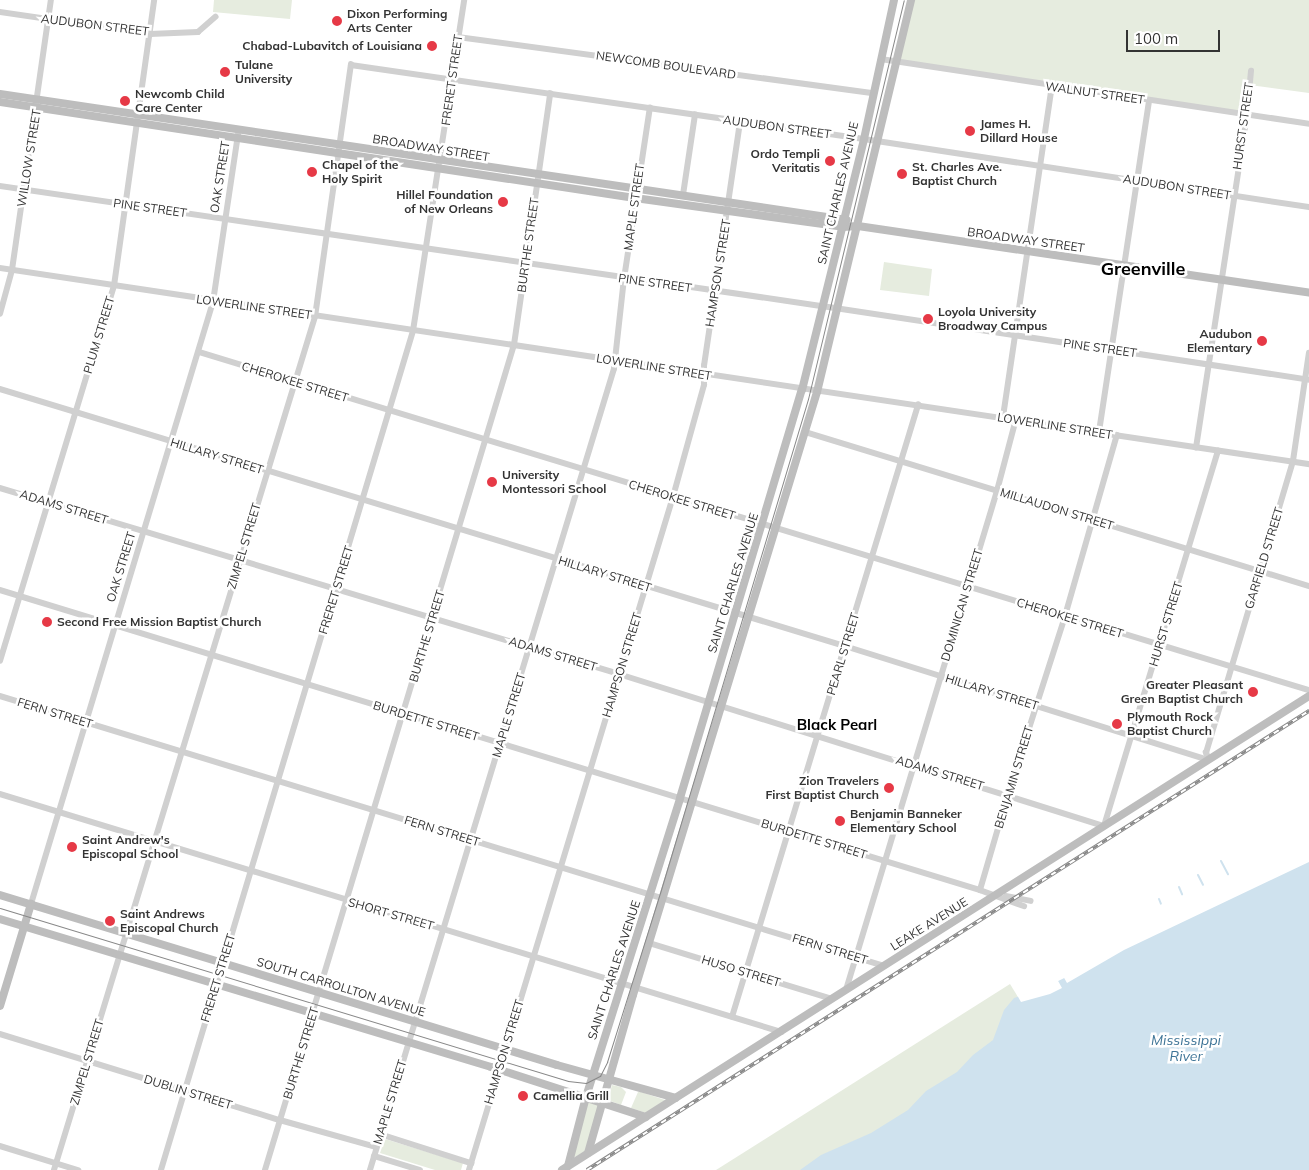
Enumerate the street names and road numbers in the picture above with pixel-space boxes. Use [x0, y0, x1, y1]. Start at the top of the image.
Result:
street label: AUDUBON STREET [40, 11, 150, 39]
street label: FRERET STREET [438, 34, 466, 126]
street label: NEWCOMB BOULEVARD [595, 48, 737, 82]
street label: WALNUT STREET [1044, 79, 1146, 107]
street label: HURST STREET [1230, 81, 1256, 171]
street label: WILLOW STREET [14, 108, 44, 208]
street label: AUDUBON STREET [722, 112, 832, 142]
street label: SAINT CHARLES AVENUE [815, 120, 861, 266]
street label: BROADWAY STREET [371, 132, 491, 164]
street label: OAK STREET [207, 140, 233, 214]
street label: MAPLE STREET [621, 163, 647, 251]
street label: AUDUBON STREET [1122, 171, 1232, 203]
street label: PINE STREET [112, 196, 188, 220]
street label: BURTHE STREET [514, 197, 542, 293]
street label: HAMPSON STREET [702, 218, 734, 328]
street label: BROADWAY STREET [966, 225, 1086, 255]
street label: PINE STREET [617, 271, 693, 295]
street label: LOWERLINE STREET [195, 292, 313, 322]
street label: PLUM STREET [80, 295, 118, 375]
street label: PINE STREET [1062, 336, 1138, 360]
street label: LOWERLINE STREET [595, 351, 713, 383]
street label: CHEROKEE STREET [240, 359, 350, 405]
street label: LOWERLINE STREET [996, 410, 1114, 442]
street label: HILLARY STREET [169, 435, 265, 477]
street label: CHEROKEE STREET [627, 477, 737, 523]
street label: MILLAUDON STREET [998, 485, 1116, 533]
street label: ADAMS STREET [18, 487, 110, 527]
street label: ZIMPEL STREET [224, 501, 264, 591]
street label: GARFIELD STREET [1242, 505, 1286, 611]
street label: SAINT CHARLES AVENUE [705, 511, 761, 655]
street label: OAK STREET [103, 530, 139, 604]
street label: FRERET STREET [316, 544, 356, 636]
street label: DOMINICAN STREET [938, 547, 986, 663]
street label: HILLARY STREET [557, 553, 653, 595]
street label: HURST STREET [1146, 580, 1186, 668]
street label: BURTHE STREET [406, 588, 448, 684]
street label: CHEROKEE STREET [1015, 595, 1125, 641]
street label: HAMPSON STREET [599, 611, 645, 719]
street label: PEARL STREET [824, 611, 862, 697]
street label: ADAMS STREET [507, 634, 599, 674]
street label: MAPLE STREET [489, 671, 529, 759]
street label: HILLARY STREET [944, 671, 1040, 713]
street label: FERN STREET [15, 695, 95, 731]
street label: BURDETTE STREET [371, 698, 481, 744]
street label: BENJAMIN STREET [992, 724, 1036, 830]
street label: ADAMS STREET [894, 753, 986, 793]
street label: FERN STREET [402, 813, 482, 849]
street label: BURDETTE STREET [759, 816, 869, 862]
street label: LEAKE AVENUE [888, 894, 970, 954]
street label: SHORT STREET [347, 895, 435, 933]
street label: SAINT CHARLES AVENUE [585, 898, 643, 1042]
street label: FERN STREET [790, 931, 870, 967]
street label: FRERET STREET [198, 932, 238, 1024]
street label: HUSO STREET [700, 952, 782, 990]
street label: SOUTH CARROLLTON AVENUE [255, 954, 427, 1020]
street label: HAMPSON STREET [481, 998, 527, 1106]
street label: BURTHE STREET [280, 1005, 322, 1101]
street label: ZIMPEL STREET [67, 1017, 107, 1107]
street label: MAPLE STREET [370, 1058, 410, 1146]
street label: DUBLIN STREET [142, 1072, 234, 1112]

